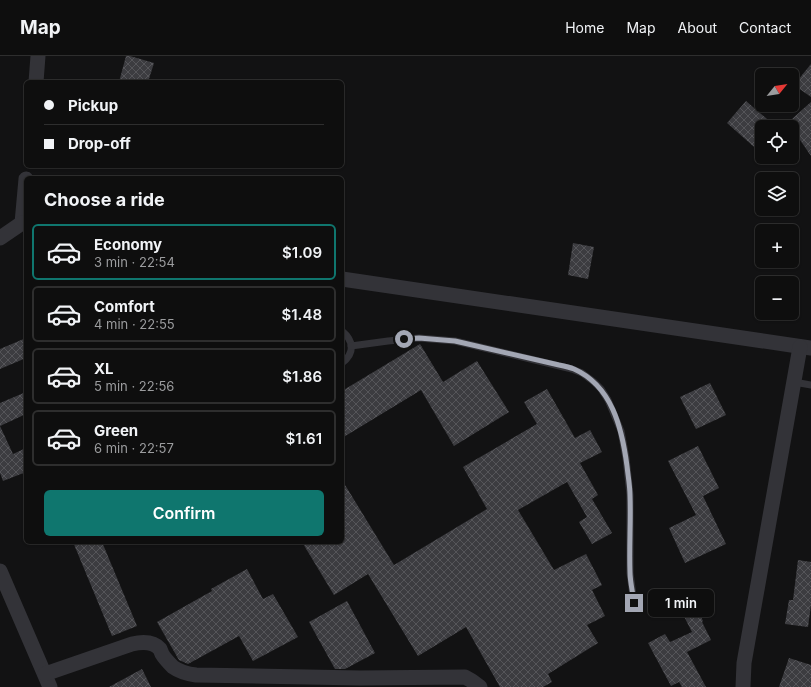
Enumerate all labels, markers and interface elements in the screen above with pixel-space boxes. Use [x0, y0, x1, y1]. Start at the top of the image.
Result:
text: Map [20, 16, 61, 39]
text: Home [565, 19, 604, 36]
text: Map [626, 19, 656, 36]
text: About [678, 19, 717, 36]
text: Contact [739, 19, 791, 36]
north arrow [755, 68, 799, 112]
map controls [755, 68, 799, 320]
text: Pickup [68, 96, 118, 115]
button: locate [755, 120, 799, 164]
text: Drop-off [68, 134, 131, 153]
button: layers [755, 172, 799, 216]
text: Choose a ride [44, 189, 165, 210]
button: + [755, 224, 799, 268]
icon: car [46, 234, 82, 270]
text: Economy [94, 235, 162, 254]
text: $1.09 [282, 243, 322, 262]
text: 3 min · 22:54 [94, 254, 175, 270]
button: − [755, 276, 799, 320]
icon: car [46, 296, 82, 332]
text: Comfort [94, 297, 155, 316]
text: $1.48 [282, 305, 322, 324]
text: 4 min · 22:55 [94, 316, 175, 332]
route start [395, 330, 413, 348]
icon: car [46, 358, 82, 394]
text: XL [94, 359, 114, 378]
text: $1.86 [282, 367, 322, 386]
text: 5 min · 22:56 [94, 378, 174, 394]
icon: car [46, 420, 82, 456]
text: Green [94, 421, 138, 440]
text: $1.61 [286, 429, 322, 448]
text: 6 min · 22:57 [94, 440, 174, 456]
button: Confirm [44, 490, 324, 536]
callout: 1 min [648, 589, 714, 617]
route end [625, 594, 643, 612]
text: 1 min [665, 595, 697, 611]

